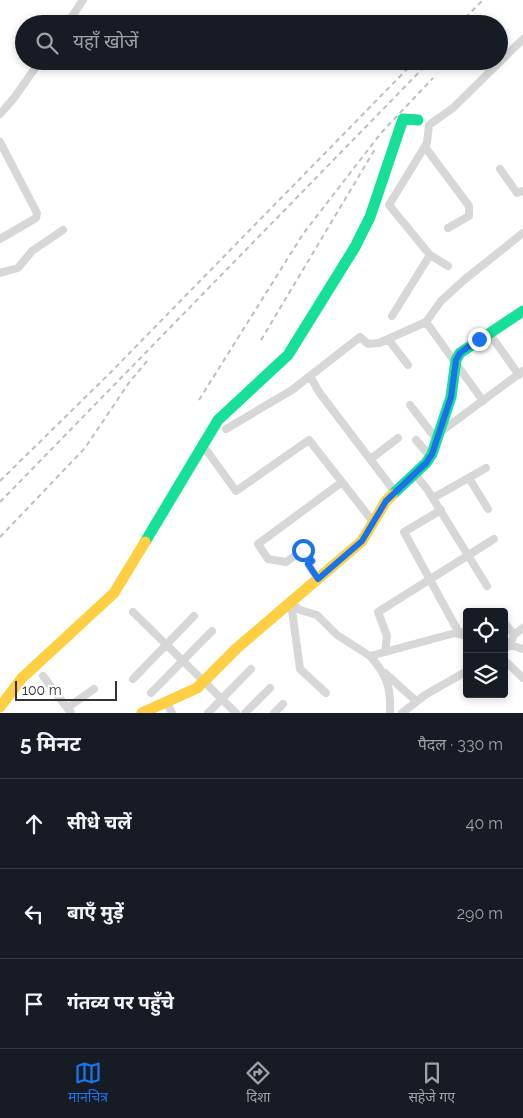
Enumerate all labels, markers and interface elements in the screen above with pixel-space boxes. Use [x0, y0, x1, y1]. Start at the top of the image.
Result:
search box [15, 15, 508, 70]
icon: search [33, 29, 61, 57]
text: यहाँ खोजें [73, 30, 138, 52]
route end [468, 328, 491, 351]
route start [292, 539, 315, 562]
map controls [463, 608, 508, 698]
button: locate [463, 608, 508, 653]
button: layers [463, 653, 508, 698]
scale bar [15, 678, 118, 701]
text: 100 m [22, 682, 62, 698]
text: 5 मिनट [20, 731, 81, 756]
text: पैदल · 330 m [418, 735, 503, 754]
icon: ahead [20, 810, 48, 838]
text: सीधे चलें [67, 811, 131, 833]
text: 40 m [466, 814, 503, 833]
icon: left [20, 900, 48, 928]
text: बाएँ मुड़ें [67, 901, 124, 923]
text: 290 m [457, 904, 503, 923]
icon: arrive [20, 990, 48, 1018]
text: गंतव्य पर पहुँचे [67, 991, 174, 1013]
tab: मानचित्र [68, 1059, 108, 1108]
tab: दिशा [244, 1059, 272, 1108]
tab: सहेजे गए [408, 1059, 455, 1108]

